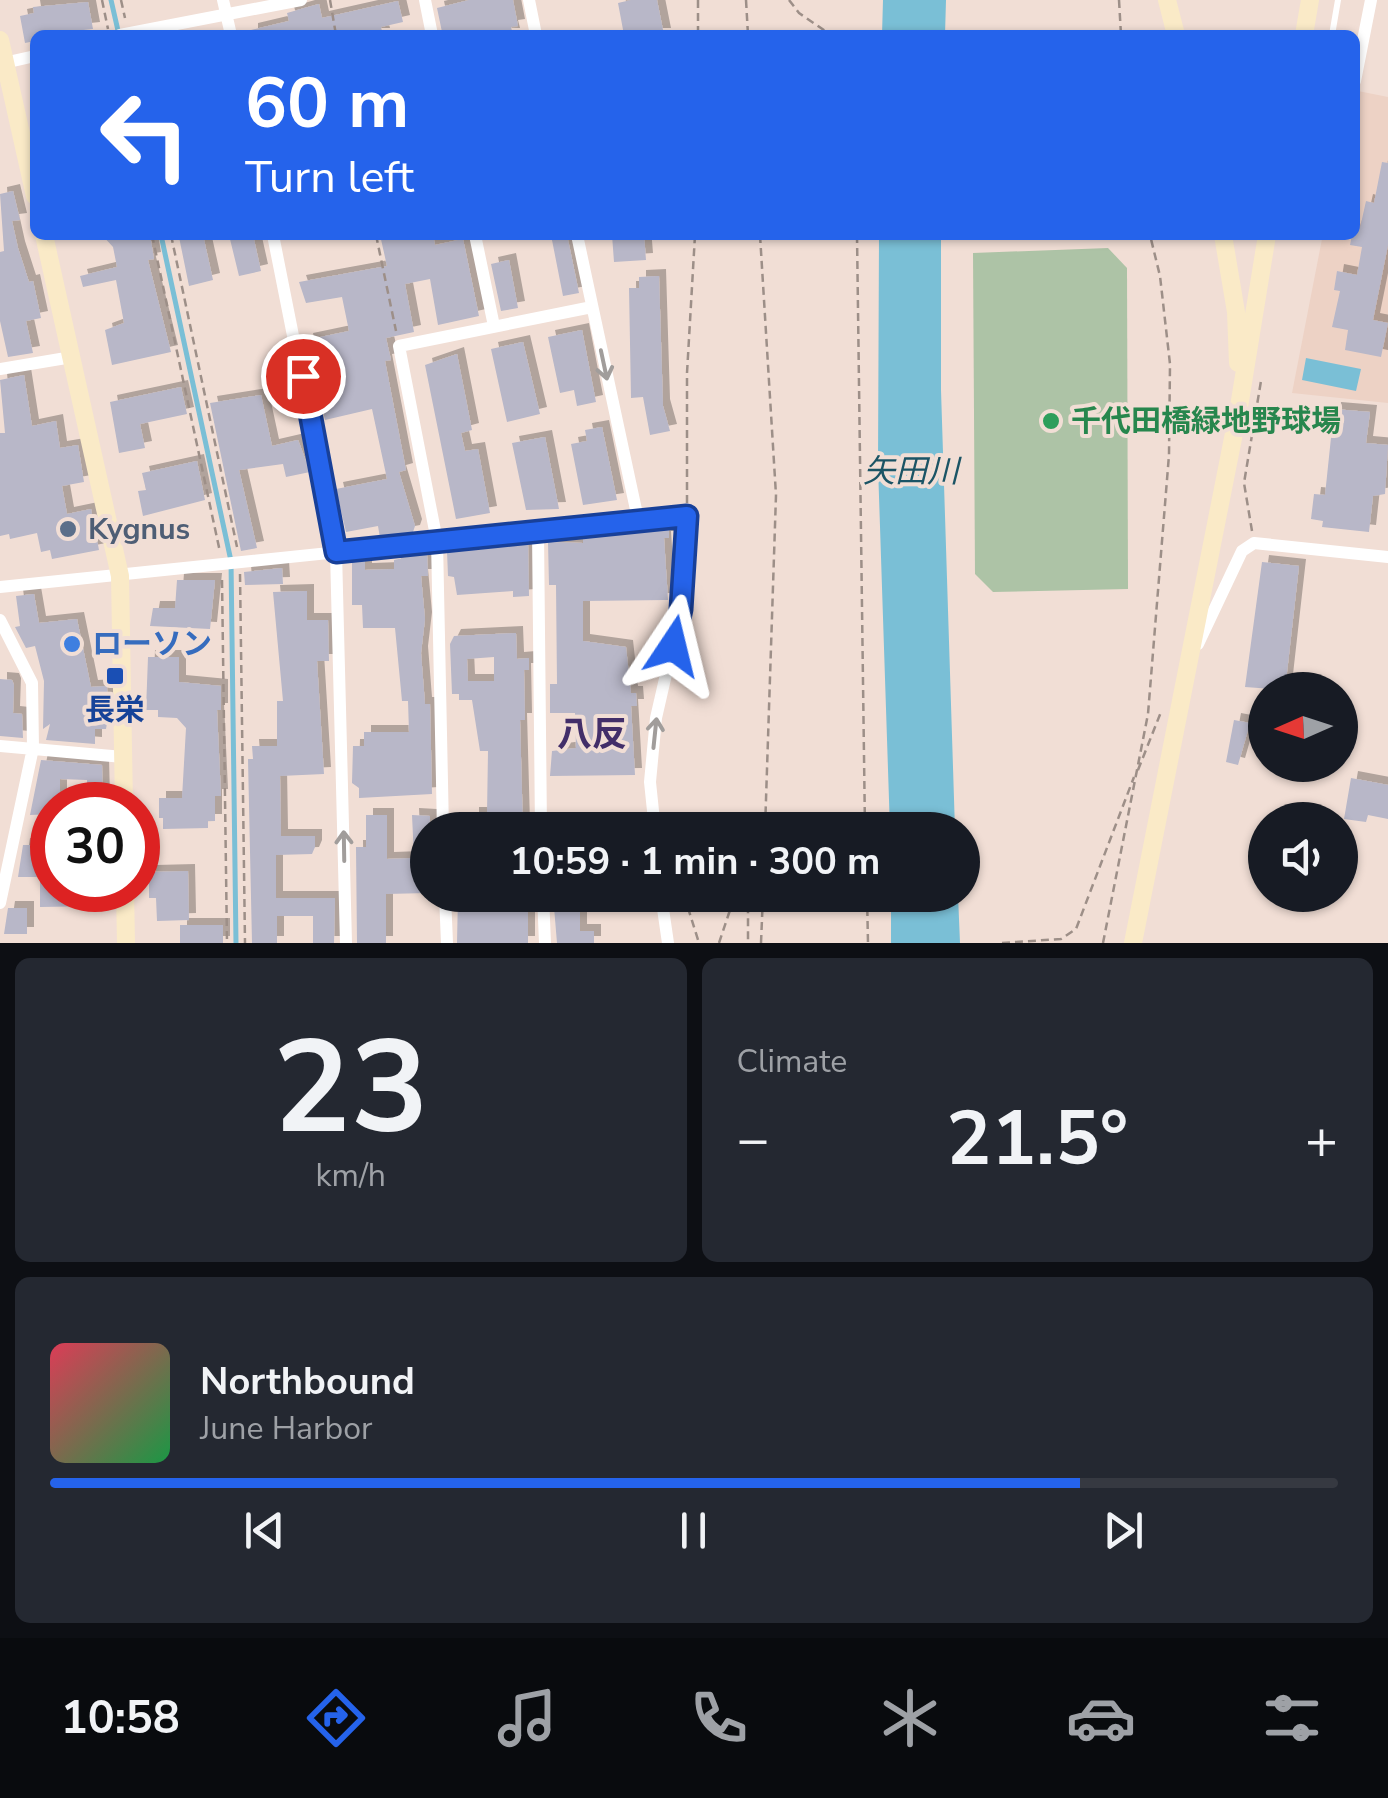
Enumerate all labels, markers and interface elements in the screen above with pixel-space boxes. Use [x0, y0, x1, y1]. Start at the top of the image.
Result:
text: 60 m [245, 56, 409, 152]
icon: left [80, 70, 210, 200]
text: Turn left [245, 147, 414, 208]
pin [261, 334, 346, 419]
one-way arrow [596, 348, 615, 380]
icon: arrive [276, 349, 331, 404]
place label: 千代田橋緑地野球場 [1071, 401, 1341, 442]
marker: 千代田橋緑地野球場 [1040, 410, 1062, 432]
water label: 矢田川 [863, 450, 962, 493]
place label: Kygnus [88, 509, 190, 550]
marker: Kygnus [57, 518, 79, 540]
position arrow [621, 594, 725, 698]
place label: ローソン [92, 624, 212, 665]
marker: ローソン [61, 633, 83, 655]
marker: 長栄 [104, 665, 126, 687]
north arrow [1248, 672, 1358, 782]
map controls [1248, 672, 1358, 912]
place label: 長栄 [85, 690, 145, 731]
district label: 八反 [557, 711, 627, 758]
one-way arrow [646, 717, 665, 750]
speed limit sign: 30 [30, 782, 160, 912]
button: sound [1248, 802, 1358, 912]
one-way arrow [334, 830, 353, 862]
text: 10:59 · 1 min · 300 m [510, 836, 880, 887]
text: 23 [273, 1000, 429, 1177]
text: Climate [737, 1040, 847, 1083]
text: 21.5° [946, 1088, 1128, 1190]
text: − [737, 1102, 770, 1177]
text: + [1305, 1102, 1338, 1177]
text: km/h [315, 1154, 386, 1197]
text: Northbound [200, 1356, 415, 1407]
text: June Harbor [200, 1407, 372, 1450]
icon: previous [237, 1503, 292, 1558]
icon: pause [666, 1503, 721, 1558]
icon: next [1096, 1503, 1151, 1558]
icon: directions [301, 1683, 371, 1753]
icon: music [492, 1683, 562, 1753]
icon: phone [684, 1683, 754, 1753]
icon: climate [875, 1683, 945, 1753]
icon: car [1066, 1683, 1136, 1753]
icon: filters [1257, 1683, 1327, 1753]
text: 10:58 [61, 1688, 180, 1749]

